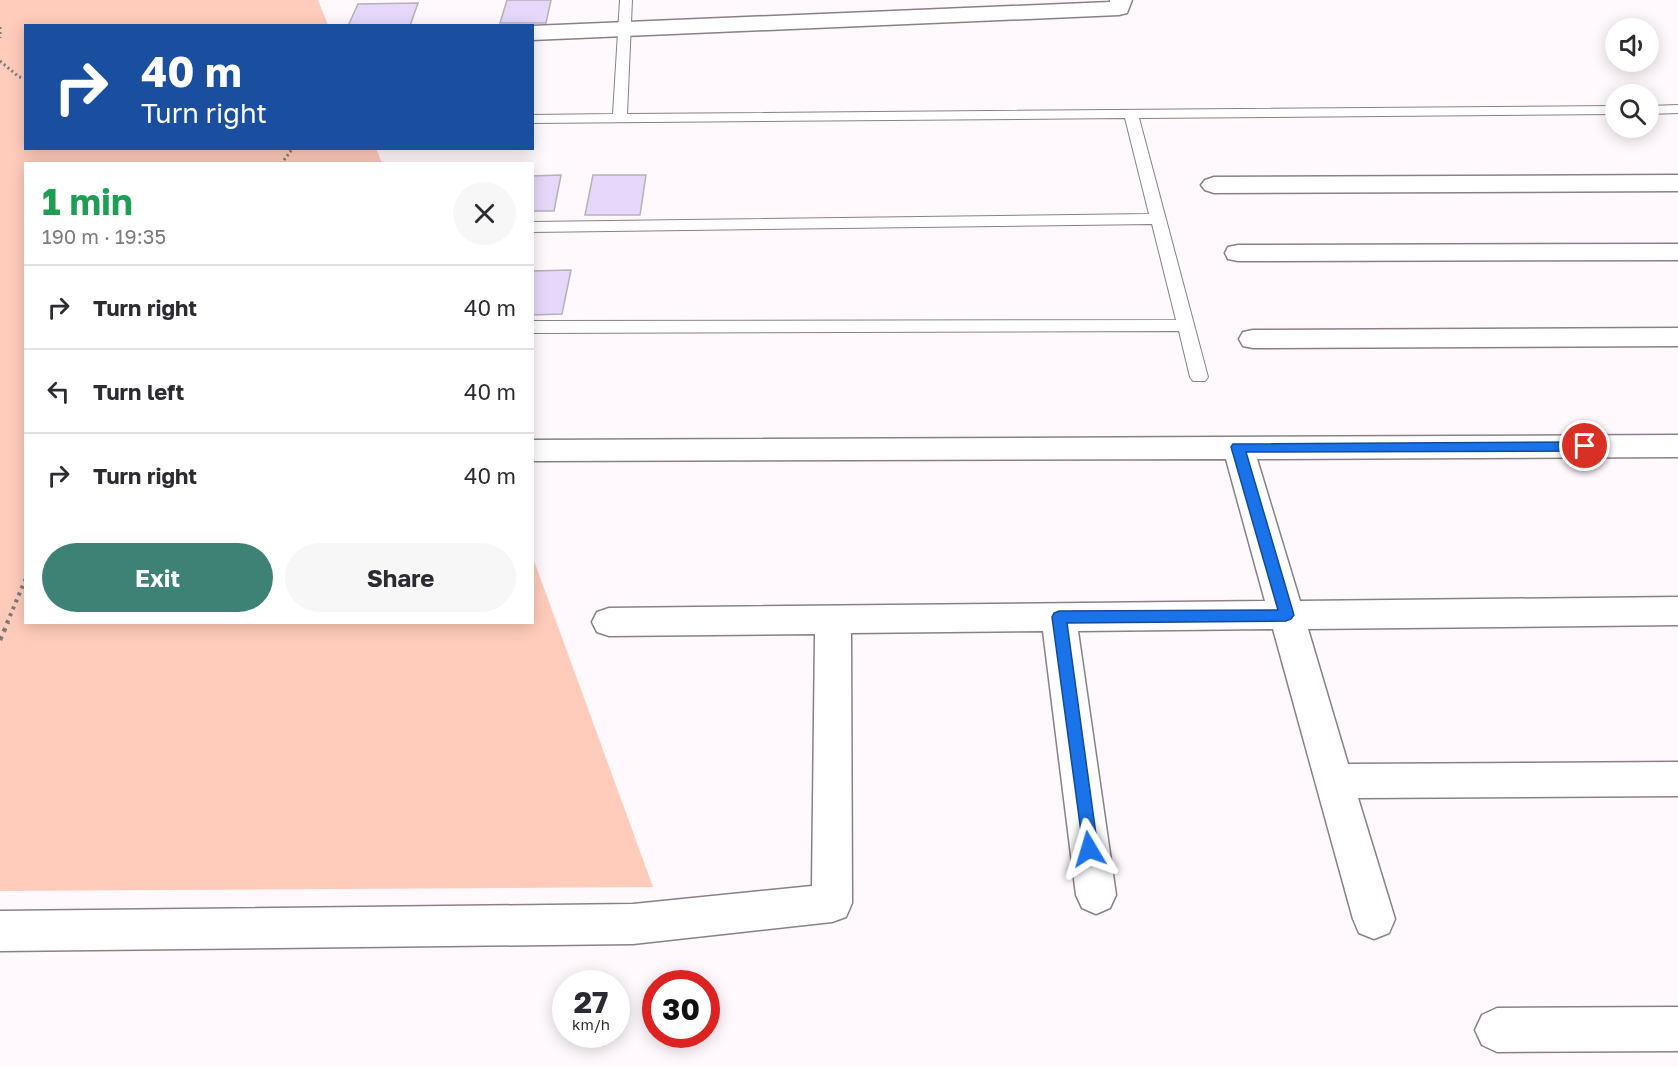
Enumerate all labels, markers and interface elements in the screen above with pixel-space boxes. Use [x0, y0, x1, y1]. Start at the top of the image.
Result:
map controls [1605, 18, 1659, 138]
button: sound [1605, 18, 1659, 72]
text: 40 m [141, 46, 242, 96]
icon: right [42, 48, 120, 126]
button: search [1605, 84, 1659, 138]
text: Turn right [141, 97, 267, 129]
text: 1 min [42, 180, 133, 223]
button: close [453, 182, 516, 245]
text: 190 m · 19:35 [42, 224, 166, 248]
icon: right [42, 291, 75, 324]
text: Turn right [93, 294, 197, 321]
text: 40 m [464, 294, 516, 321]
icon: left [42, 375, 75, 408]
text: Turn left [93, 378, 184, 405]
text: 40 m [464, 378, 516, 405]
pin [1559, 420, 1610, 471]
icon: arrive [1568, 429, 1601, 462]
icon: right [42, 459, 75, 492]
text: Turn right [93, 462, 197, 489]
text: 40 m [464, 462, 516, 489]
button: Exit [42, 543, 273, 612]
button: Share [285, 543, 516, 612]
position arrow [1057, 817, 1121, 881]
speed limit sign: 30 [642, 970, 720, 1048]
text: 27 [574, 984, 608, 1020]
text: km/h [572, 1015, 610, 1033]

